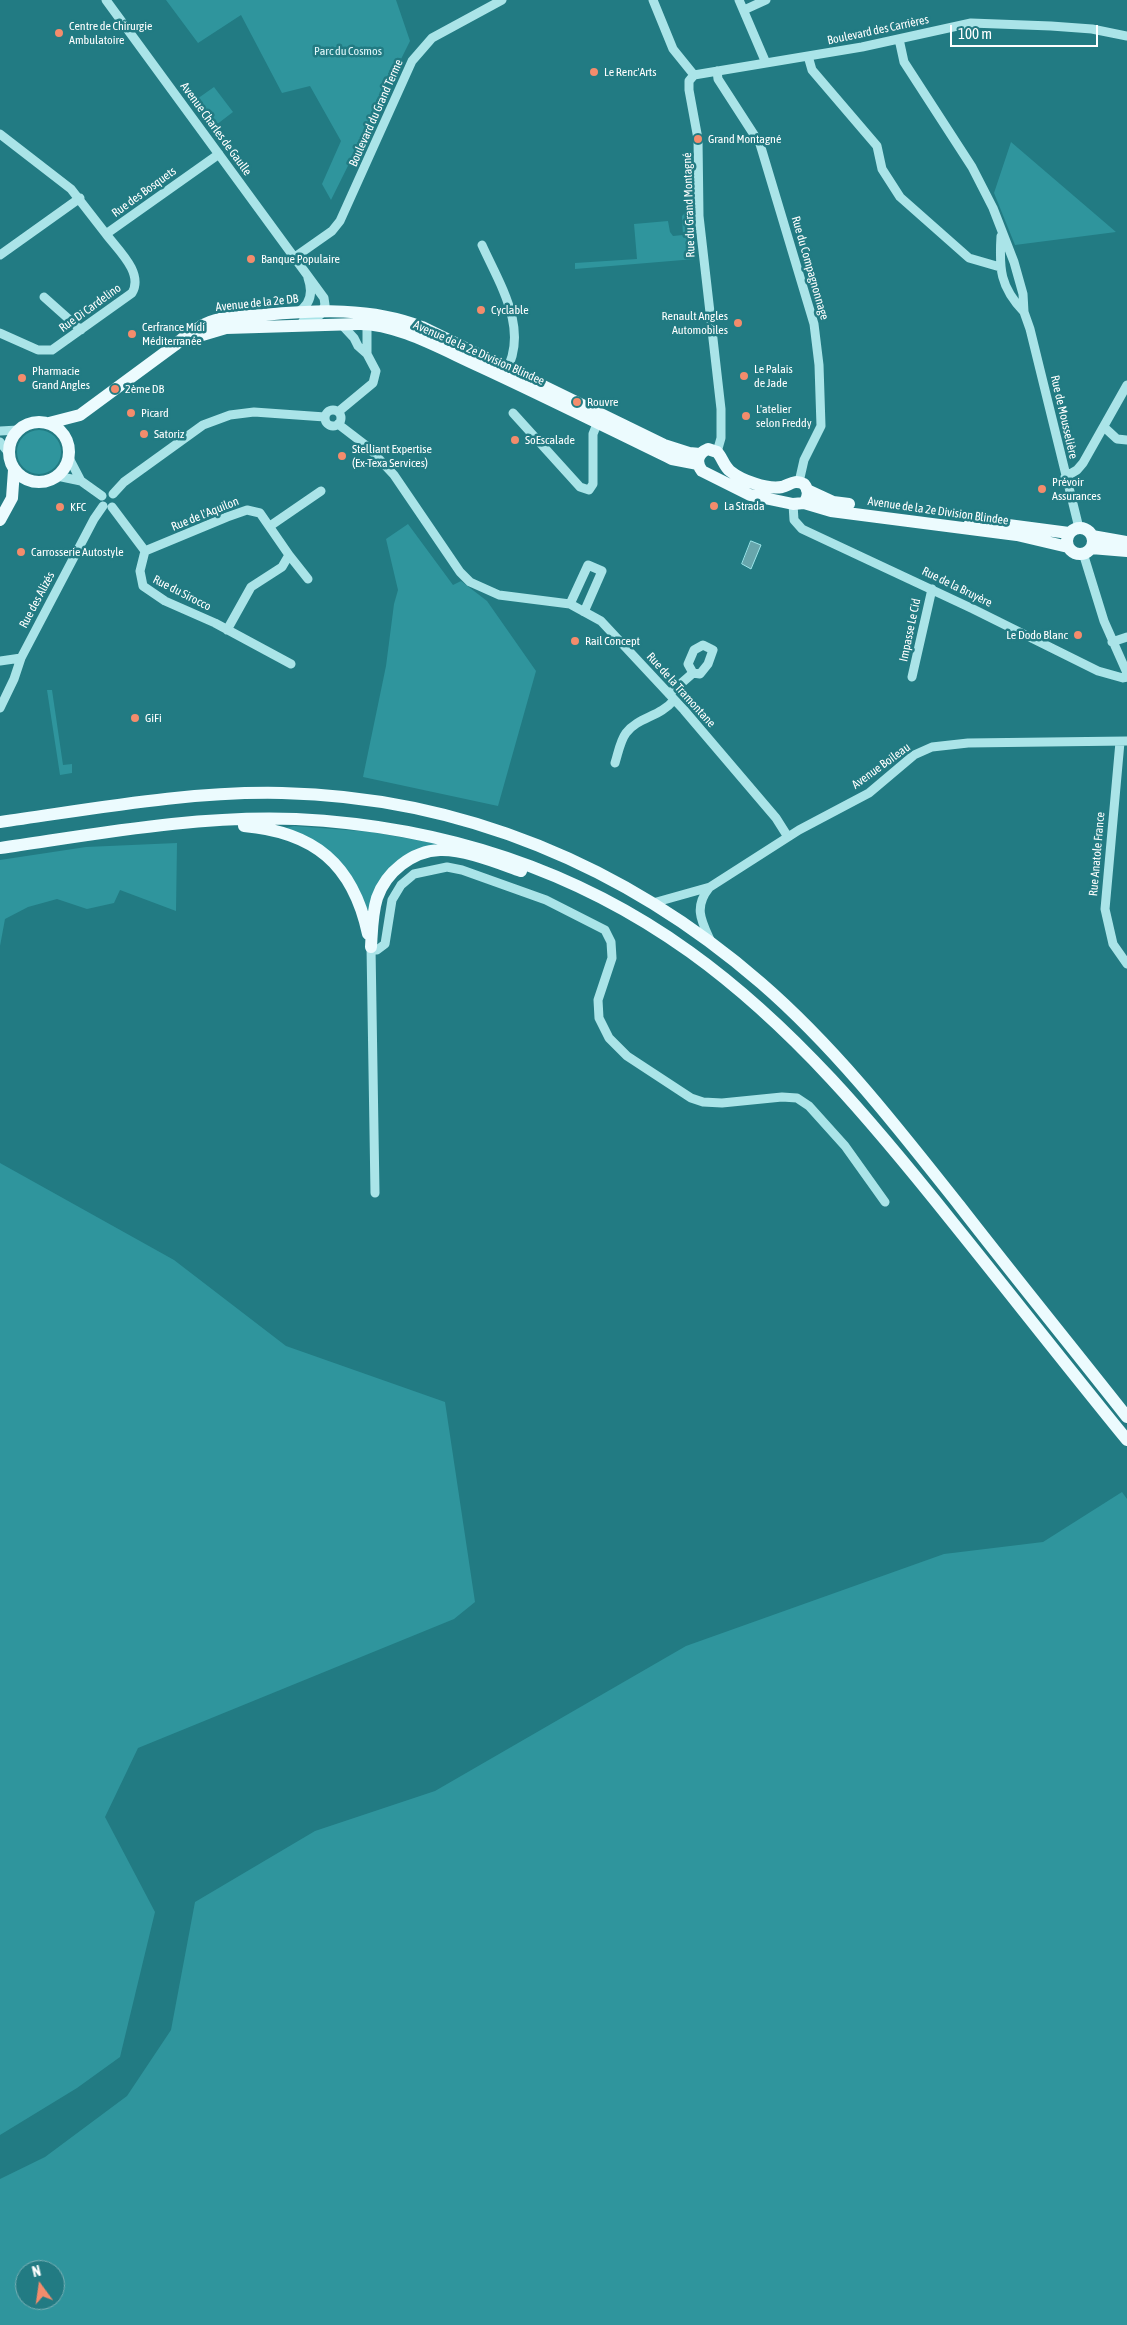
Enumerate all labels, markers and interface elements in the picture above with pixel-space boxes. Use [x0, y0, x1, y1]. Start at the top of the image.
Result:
street label: Boulevard des Carrières [826, 12, 930, 48]
scale bar [952, 15, 1100, 47]
place label: Centre de Chirurgie Ambulatoire [69, 19, 152, 47]
text: 100 m [958, 25, 992, 42]
marker: Centre de Chirurgie Ambulatoire [53, 27, 65, 39]
park label: Parc du Cosmos [314, 44, 382, 58]
street label: Boulevard du Grand Terme [346, 57, 406, 169]
place label: Le Renc'Arts [604, 65, 656, 79]
marker: Le Renc'Arts [588, 66, 600, 78]
street label: Avenue Charles de Gaulle [177, 80, 255, 178]
place label: Grand Montagné [708, 132, 781, 146]
marker: Grand Montagné [692, 133, 704, 145]
street label: Rue du Grand Montagné [680, 152, 698, 258]
street label: Rue des Bosquets [109, 164, 179, 220]
street label: Rue du Compagnonnage [788, 215, 832, 321]
place label: Banque Populaire [261, 252, 340, 266]
marker: Banque Populaire [245, 253, 257, 265]
street label: Rue Di Cardelino [56, 281, 124, 335]
street label: Avenue de la 2e DB [215, 291, 299, 315]
place label: Cyclable [491, 303, 529, 317]
marker: Cyclable [475, 304, 487, 316]
place label: Renault Angles Automobiles [661, 309, 728, 337]
marker: Renault Angles Automobiles [732, 317, 744, 329]
street label: Avenue de la 2e Division Blindee [411, 318, 547, 388]
place label: Cerfrance Midi Méditerranée [142, 320, 205, 348]
marker: Cerfrance Midi Méditerranée [126, 328, 138, 340]
place label: Le Palais de Jade [754, 362, 793, 390]
place label: Pharmacie Grand Angles [32, 364, 90, 392]
marker: Le Palais de Jade [738, 370, 750, 382]
marker: Pharmacie Grand Angles [16, 372, 28, 384]
street label: Rue de Mousselière [1047, 374, 1081, 460]
place label: 2ème DB [125, 382, 164, 396]
marker: 2ème DB [109, 383, 121, 395]
place label: Rouvre [587, 395, 618, 409]
marker: Rouvre [571, 396, 583, 408]
place label: L'atelier selon Freddy [756, 402, 812, 430]
place label: Picard [141, 406, 169, 420]
marker: Picard [125, 407, 137, 419]
marker: L'atelier selon Freddy [740, 410, 752, 422]
place label: Satoriz [154, 427, 184, 441]
marker: Satoriz [138, 428, 150, 440]
place label: SoEscalade [525, 433, 575, 447]
marker: SoEscalade [509, 434, 521, 446]
place label: Stelliant Expertise (Ex-Texa Services) [352, 442, 432, 470]
marker: Stelliant Expertise (Ex-Texa Services) [336, 450, 348, 462]
place label: Prévoir Assurances [1052, 475, 1101, 503]
marker: Prévoir Assurances [1036, 483, 1048, 495]
street label: Rue de l'Aquilon [169, 494, 241, 534]
street label: Avenue de la 2e Division Blindee [867, 494, 1009, 528]
place label: La Strada [724, 499, 765, 513]
place label: KFC [70, 500, 86, 514]
marker: La Strada [708, 500, 720, 512]
marker: KFC [54, 501, 66, 513]
place label: Carrosserie Autostyle [31, 545, 124, 559]
marker: Carrosserie Autostyle [15, 546, 27, 558]
street label: Rue de la Bruyère [920, 564, 994, 610]
street label: Rue des Alizés [16, 569, 58, 631]
street label: Rue du Sirocco [150, 572, 214, 614]
street label: Impasse Le Cid [896, 597, 924, 663]
place label: Le Dodo Blanc [1006, 628, 1068, 642]
marker: Le Dodo Blanc [1072, 629, 1084, 641]
place label: Rail Concept [585, 634, 640, 648]
marker: Rail Concept [569, 635, 581, 647]
street label: Rue de la Tramontane [644, 650, 718, 730]
place label: GiFi [145, 711, 162, 725]
marker: GiFi [129, 712, 141, 724]
street label: Avenue Boileau [849, 740, 913, 792]
street label: Rue Anatole France [1086, 811, 1108, 897]
north arrow [15, 2260, 65, 2310]
text: N [31, 2263, 43, 2280]

